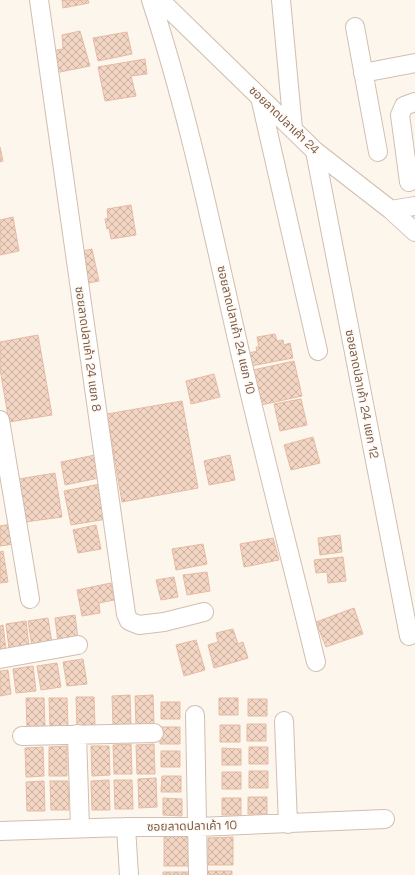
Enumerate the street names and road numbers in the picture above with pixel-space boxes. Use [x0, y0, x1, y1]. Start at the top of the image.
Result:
street label: ซอยลาดปลาเค้า 24 [245, 82, 323, 158]
street label: ซอยลาดปลาเค้า 24 แยก 10 [213, 264, 259, 396]
street label: ซอยลาดปลาเค้า 24 แยก 8 [71, 285, 105, 413]
street label: ซอยลาดปลาเค้า 24 แยก 12 [342, 328, 382, 460]
street label: ซอยลาดปลาเค้า 10 [147, 817, 237, 835]

